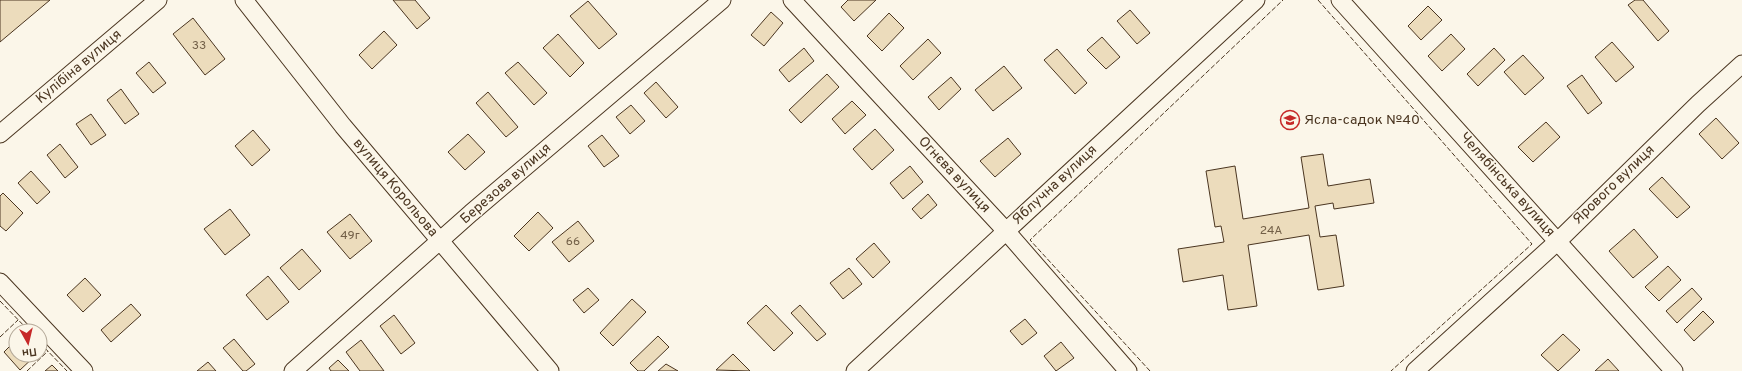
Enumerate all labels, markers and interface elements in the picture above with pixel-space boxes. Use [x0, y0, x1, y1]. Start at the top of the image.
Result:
street label: Кулібіна вулиця [33, 26, 125, 108]
house number: 33 [192, 38, 206, 54]
school or university icon: Ясла-садок №40 [1279, 109, 1301, 131]
place label: Ясла-садок №40 [1304, 112, 1420, 129]
street label: Челябінська вулиця [1456, 129, 1558, 241]
street label: Огнєва вулиця [914, 133, 994, 217]
street label: вулиця Корольова [349, 135, 441, 241]
street label: Березова вулиця [457, 140, 555, 228]
street label: Яблучна вулиця [1009, 141, 1101, 229]
street label: Ярового вулиця [1570, 142, 1658, 228]
house number: 24А [1260, 223, 1282, 239]
house number: 49г [340, 228, 360, 244]
house number: 66 [566, 234, 580, 250]
north arrow [8, 323, 48, 363]
text: Пн [21, 344, 38, 360]

